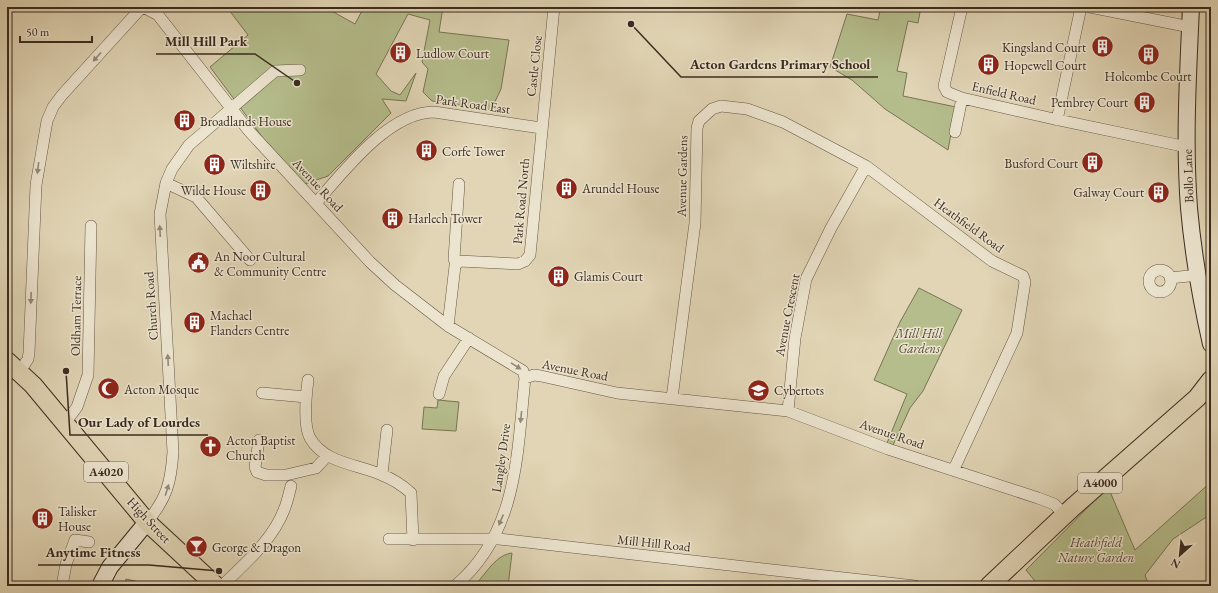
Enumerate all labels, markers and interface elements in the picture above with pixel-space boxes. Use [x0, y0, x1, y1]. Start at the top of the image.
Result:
scale bar [20, 18, 92, 44]
text: 50 m [26, 24, 50, 40]
callout: Mill Hill Park [156, 28, 255, 54]
text: Mill Hill Park [165, 32, 248, 50]
building icon: Kingsland Court [1089, 34, 1115, 60]
street label: Castle Close [522, 35, 546, 97]
place label: Kingsland Court [1002, 39, 1086, 56]
building icon: Ludlow Court [387, 40, 413, 66]
building icon: Holcombe Court [1135, 41, 1161, 67]
place label: Ludlow Court [416, 45, 489, 62]
one-way arrow [92, 51, 101, 62]
callout: Acton Gardens Primary School [681, 51, 878, 77]
building icon: Hopewell Court [975, 52, 1001, 78]
text: Acton Gardens Primary School [689, 55, 870, 73]
place label: Hopewell Court [1004, 57, 1086, 74]
place label: Holcombe Court [1105, 68, 1191, 85]
street label: Enfield Road [970, 77, 1038, 109]
building icon: Pembrey Court [1131, 89, 1157, 115]
street label: Park Road East [435, 90, 511, 118]
place label: Pembrey Court [1051, 94, 1128, 111]
building icon: Broadlands House [171, 108, 197, 134]
place label: Broadlands House [200, 113, 292, 130]
street label: Avenue Gardens [673, 135, 691, 218]
building icon: Corfe Tower [414, 138, 440, 164]
place label: Corfe Tower [442, 143, 506, 160]
street label: Bollo Lane [1179, 149, 1197, 203]
building icon: Busford Court [1080, 150, 1106, 176]
building icon: Wiltshire [201, 151, 227, 177]
street label: Avenue Road [288, 154, 347, 216]
place label: Busford Court [1005, 155, 1078, 172]
place label: Wiltshire [230, 156, 276, 173]
street label: Park Road North [509, 157, 533, 245]
one-way arrow [35, 162, 42, 174]
building icon: Arundel House [554, 175, 580, 201]
building icon: Wilde House [248, 177, 274, 203]
building icon: Galway Court [1146, 179, 1172, 205]
place label: Arundel House [581, 180, 660, 197]
place label: Wilde House [181, 182, 246, 199]
place label: Galway Court [1073, 184, 1144, 201]
street label: Heathfield Road [930, 194, 1008, 256]
building icon: Harlech Tower [380, 205, 406, 231]
place label: Harlech Tower [408, 210, 483, 227]
one-way arrow [157, 225, 164, 237]
place label: An Noor Cultural & Community Centre [213, 248, 326, 280]
public building icon: An Noor Cultural & Community Centre [186, 250, 212, 276]
building icon: Glamis Court [545, 263, 571, 289]
place label: Glamis Court [574, 268, 643, 285]
street label: Church Road [140, 271, 162, 341]
street label: Avenue Crescent [770, 272, 803, 359]
street label: Oldham Terrace [67, 276, 85, 356]
one-way arrow [28, 292, 35, 304]
place label: Machael Flanders Centre [210, 307, 289, 339]
building icon: Machael Flanders Centre [181, 309, 207, 335]
park label: Mill Hill Gardens [895, 325, 943, 357]
one-way arrow [165, 354, 172, 366]
street label: Avenue Road [539, 355, 610, 385]
one-way arrow [510, 362, 522, 369]
mosque icon: Acton Mosque [96, 376, 122, 402]
school or university icon: Cybertots [745, 377, 771, 403]
place label: Acton Mosque [123, 381, 199, 398]
place label: Cybertots [774, 382, 824, 399]
callout: Our Lady of Lourdes [70, 409, 208, 435]
one-way arrow [518, 411, 524, 423]
text: Our Lady of Lourdes [78, 413, 200, 431]
street label: Avenue Road [857, 415, 927, 453]
street label: Langley Drive [488, 422, 514, 494]
place label: Acton Baptist Church [225, 432, 295, 464]
church icon: Acton Baptist Church [198, 434, 224, 460]
road number: A4020 [84, 462, 128, 482]
road number: A4000 [1078, 473, 1122, 493]
one-way arrow [164, 483, 170, 495]
street label: High Street [123, 493, 175, 547]
place label: Talisker House [58, 503, 97, 535]
building icon: Talisker House [29, 505, 55, 531]
one-way arrow [498, 515, 504, 527]
street label: Mill Hill Road [617, 531, 692, 555]
bar icon: George & Dragon [183, 534, 209, 560]
park label: Heathfield Nature Garden [1057, 534, 1134, 566]
north arrow [1160, 535, 1200, 575]
callout: Anytime Fitness [38, 539, 149, 565]
place label: George & Dragon [212, 539, 301, 556]
text: Anytime Fitness [44, 543, 141, 561]
text: N [1168, 556, 1183, 572]

